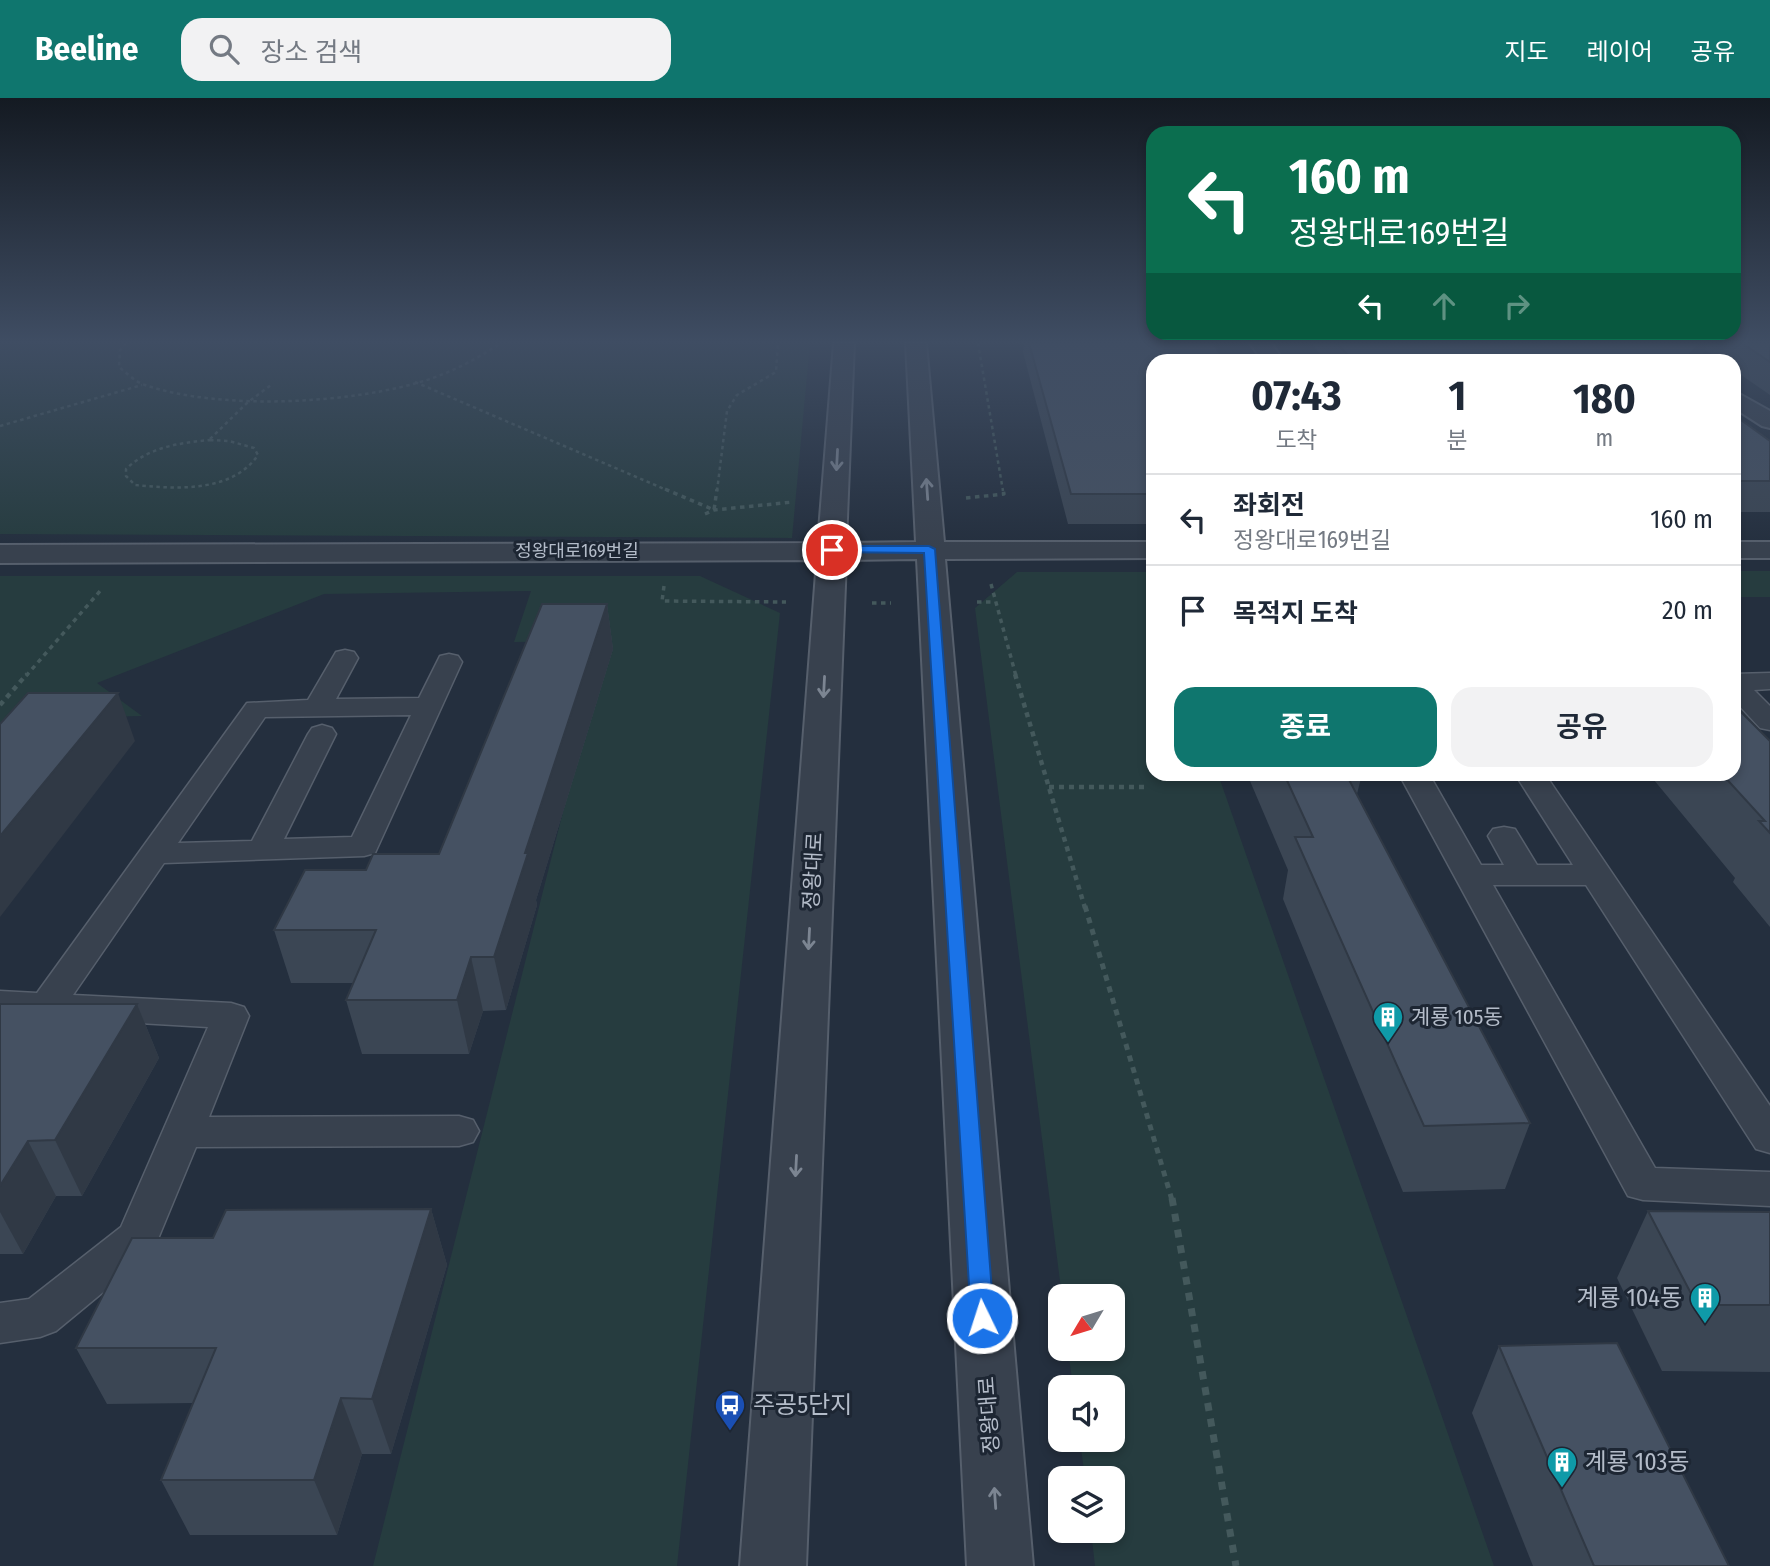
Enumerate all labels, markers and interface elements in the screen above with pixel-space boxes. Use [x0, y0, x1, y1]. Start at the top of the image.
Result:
search box [181, 18, 671, 81]
text: Beeline [35, 29, 139, 69]
icon: search [205, 30, 243, 68]
text: 장소 검색 [261, 37, 362, 68]
text: 지도 [1504, 38, 1549, 66]
text: 레이어 [1587, 38, 1653, 66]
text: 공유 [1691, 38, 1735, 66]
text: 160 m [1289, 147, 1410, 206]
icon: left [1174, 154, 1265, 245]
text: 정왕대로169번길 [1289, 214, 1509, 252]
icon: left [1352, 287, 1390, 325]
icon: ahead [1425, 287, 1463, 325]
icon: right [1498, 287, 1536, 325]
text: 07:43 [1251, 371, 1342, 421]
text: 1 [1448, 371, 1466, 421]
text: 180 [1573, 374, 1636, 424]
text: m [1596, 424, 1613, 452]
text: 도착 [1275, 426, 1318, 454]
text: 분 [1447, 426, 1468, 454]
one-way arrow [830, 448, 843, 471]
one-way arrow [920, 478, 933, 501]
text: 좌회전 [1233, 490, 1305, 521]
icon: left [1174, 501, 1212, 539]
text: 160 m [1650, 504, 1713, 535]
pin [802, 520, 862, 580]
text: 정왕대로169번길 [1233, 526, 1391, 554]
icon: arrive [813, 531, 851, 569]
street label: 정왕대로169번길 [515, 540, 639, 562]
icon: arrive [1174, 592, 1212, 630]
text: 20 m [1662, 595, 1713, 626]
text: 목적지 도착 [1233, 598, 1358, 629]
one-way arrow [817, 676, 830, 698]
button: 종료 [1174, 687, 1437, 767]
button: 공유 [1451, 687, 1713, 767]
street label: 정왕대로 [798, 832, 828, 910]
one-way arrow [803, 927, 816, 950]
building icon: 계룡 105동 [1371, 1000, 1405, 1044]
place label: 계룡 105동 [1411, 1004, 1503, 1030]
one-way arrow [790, 1154, 803, 1177]
position arrow [945, 1281, 1019, 1355]
building icon: 계룡 104동 [1688, 1281, 1722, 1325]
north arrow [1048, 1284, 1125, 1362]
map controls [1048, 1284, 1125, 1543]
place label: 계룡 104동 [1577, 1284, 1682, 1312]
button: sound [1048, 1375, 1125, 1452]
street label: 정왕대로 [973, 1376, 1005, 1454]
bus stop icon: 주공5단지 [713, 1388, 747, 1432]
place label: 주공5단지 [753, 1391, 852, 1419]
building icon: 계룡 103동 [1545, 1445, 1579, 1489]
place label: 계룡 103동 [1585, 1448, 1689, 1476]
button: layers [1048, 1466, 1125, 1543]
one-way arrow [988, 1487, 1001, 1510]

